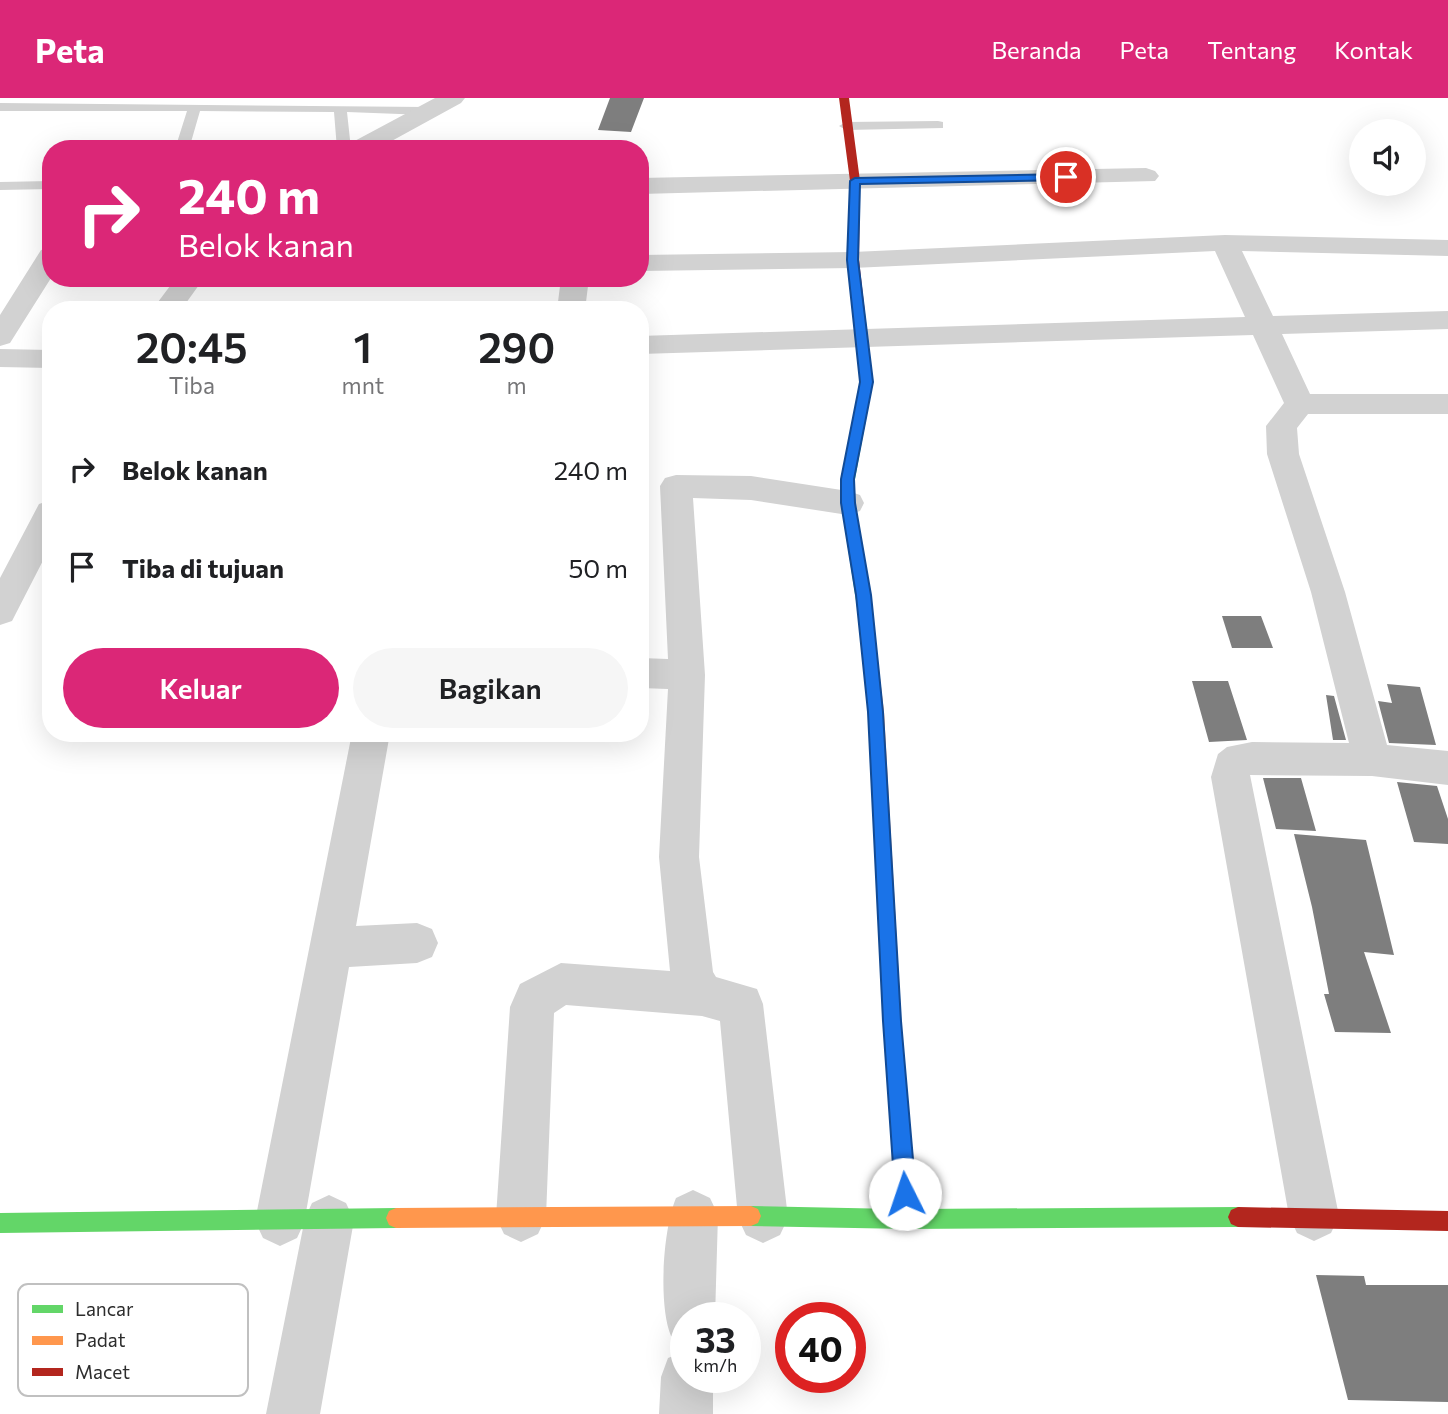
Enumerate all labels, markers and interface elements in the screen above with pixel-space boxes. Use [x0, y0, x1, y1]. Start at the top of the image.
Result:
text: Peta [35, 29, 105, 70]
text: Beranda [991, 35, 1082, 64]
text: Peta [1120, 35, 1169, 64]
text: Tentang [1207, 35, 1296, 64]
text: Kontak [1334, 35, 1413, 64]
map controls [1349, 119, 1426, 196]
button: sound [1349, 119, 1426, 196]
pin [1036, 147, 1096, 207]
icon: arrive [1047, 158, 1085, 196]
text: 240 m [178, 164, 320, 224]
icon: right [63, 168, 154, 259]
text: Belok kanan [178, 224, 354, 264]
text: 20:45 [136, 320, 248, 372]
text: 1 [354, 320, 372, 372]
text: 290 [478, 320, 555, 372]
text: Tiba [169, 371, 215, 399]
text: mnt [342, 371, 384, 399]
text: m [507, 371, 527, 399]
icon: right [63, 450, 101, 488]
text: Belok kanan [122, 454, 268, 485]
text: 240 m [554, 454, 628, 485]
icon: arrive [63, 548, 101, 586]
text: Tiba di tujuan [122, 552, 284, 583]
text: 50 m [568, 552, 628, 583]
button: Keluar [63, 648, 339, 728]
button: Bagikan [353, 648, 628, 728]
position arrow [868, 1157, 942, 1231]
legend [18, 1284, 248, 1396]
text: Lancar [75, 1297, 134, 1320]
speed limit sign: 40 [775, 1302, 866, 1393]
text: 33 [695, 1317, 736, 1360]
text: Padat [75, 1328, 126, 1351]
text: km/h [694, 1354, 737, 1376]
text: Macet [75, 1360, 130, 1383]

